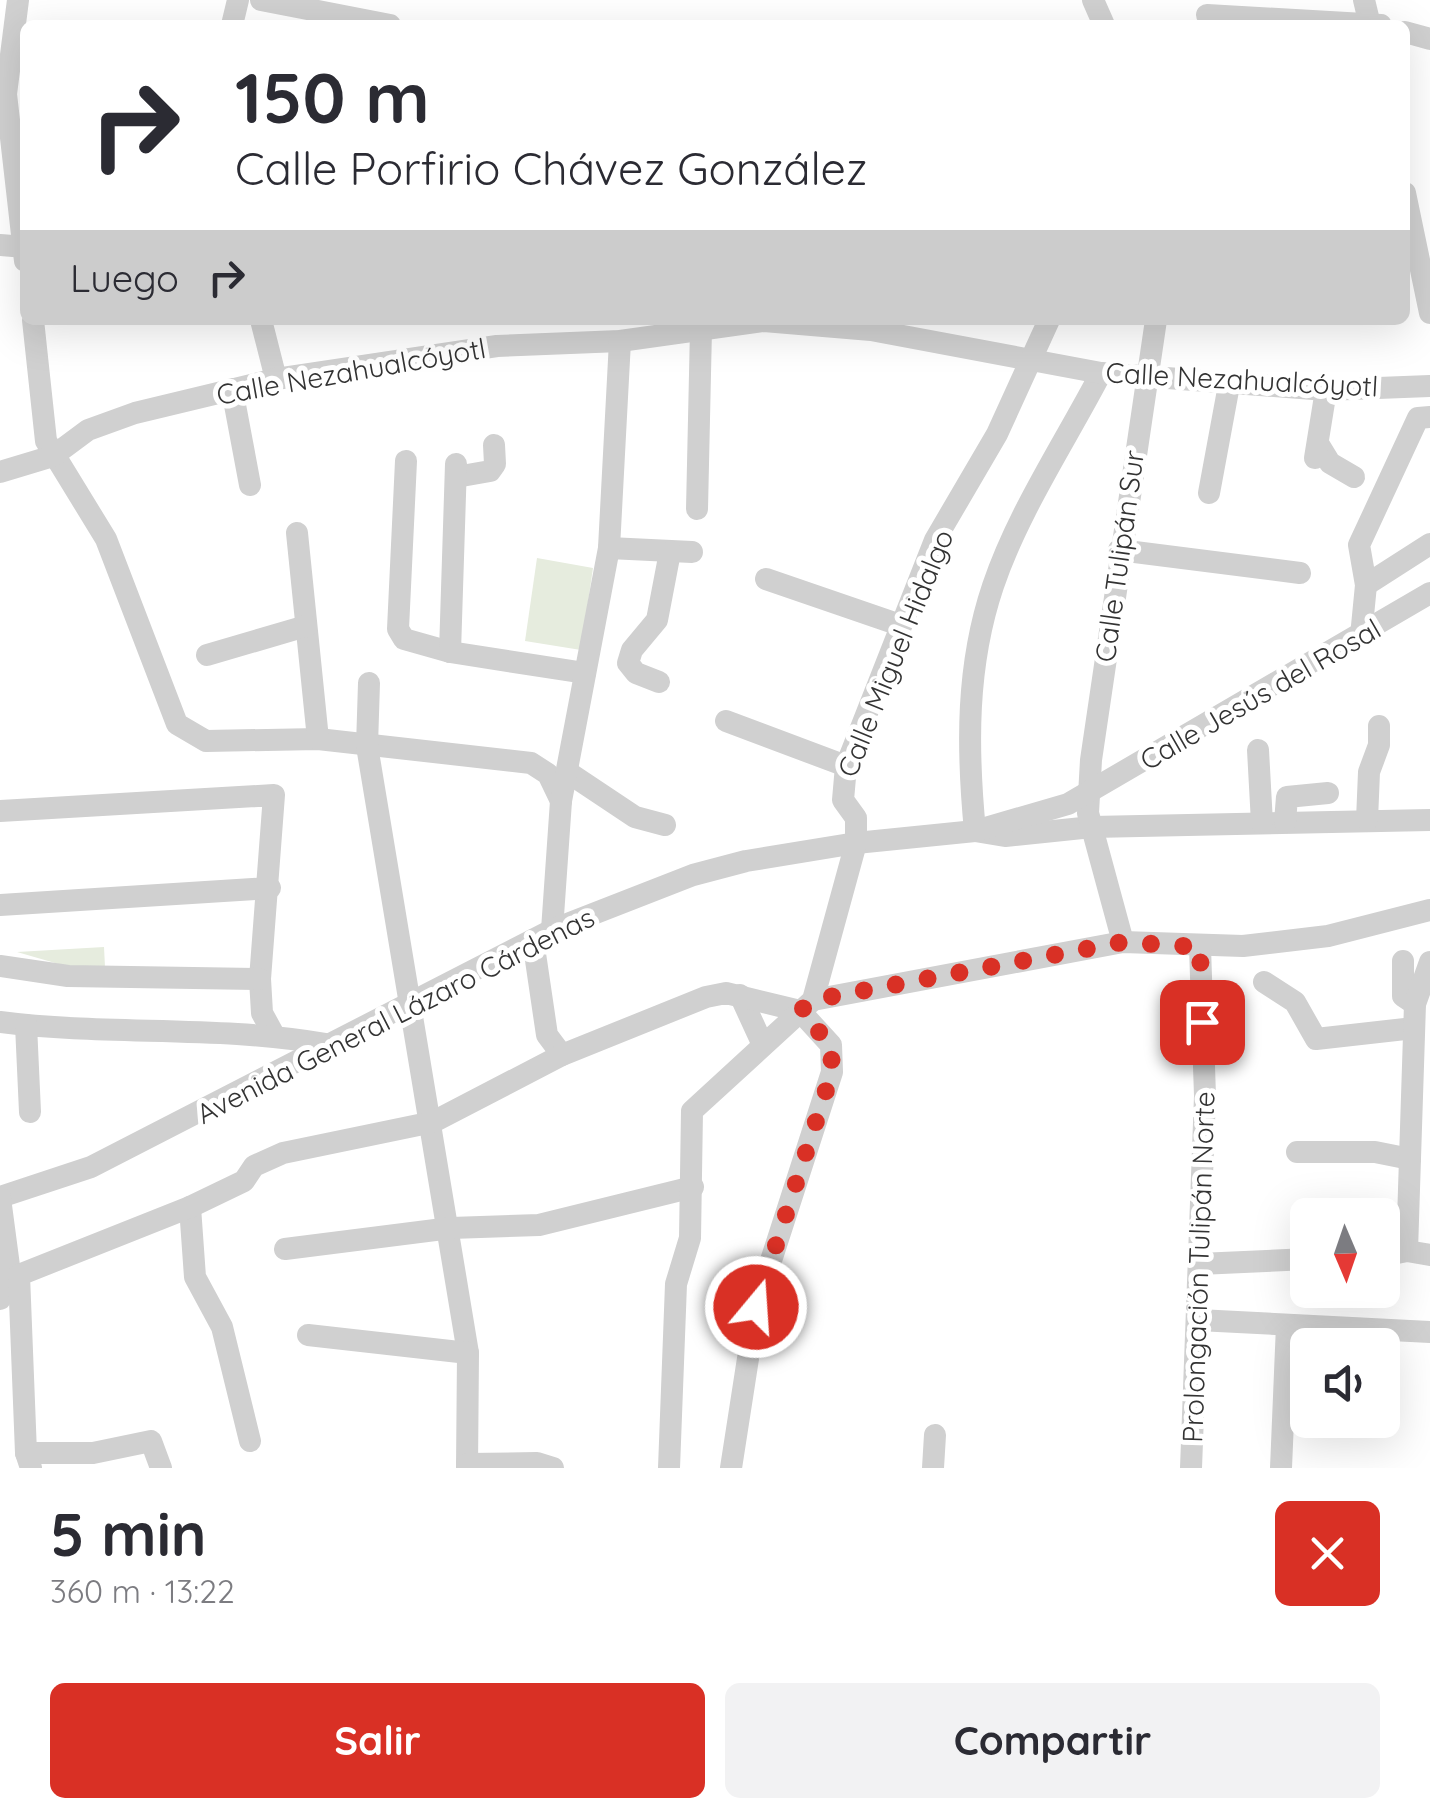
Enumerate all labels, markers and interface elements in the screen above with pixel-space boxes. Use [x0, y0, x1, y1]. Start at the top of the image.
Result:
text: 150 m [235, 53, 430, 141]
icon: right [70, 60, 200, 190]
text: Calle Porfirio Chávez González [235, 140, 867, 196]
icon: right [199, 250, 254, 305]
text: Luego [70, 254, 179, 302]
street label: Calle Nezahualcóyotl [214, 330, 488, 412]
street label: Calle Nezahualcóyotl [1105, 354, 1379, 404]
street label: Calle Tulipán Sur [1087, 448, 1151, 664]
street label: Calle Miguel Hidalgo [829, 524, 961, 782]
street label: Calle Jesús del Rosal [1133, 611, 1387, 777]
street label: Avenida General Lázaro Cárdenas [190, 899, 600, 1131]
pin [1160, 980, 1245, 1065]
icon: arrive [1175, 995, 1230, 1050]
street label: Prolongación Tulipán Norte [1174, 1091, 1222, 1443]
north arrow [1290, 1198, 1400, 1308]
map controls [1290, 1198, 1400, 1438]
position arrow [704, 1255, 808, 1359]
button: sound [1290, 1328, 1400, 1438]
text: 5 min [50, 1496, 207, 1571]
button: close [1275, 1501, 1380, 1606]
text: 360 m · 13:22 [50, 1571, 235, 1611]
button: Salir [50, 1683, 705, 1798]
button: Compartir [725, 1683, 1380, 1798]

